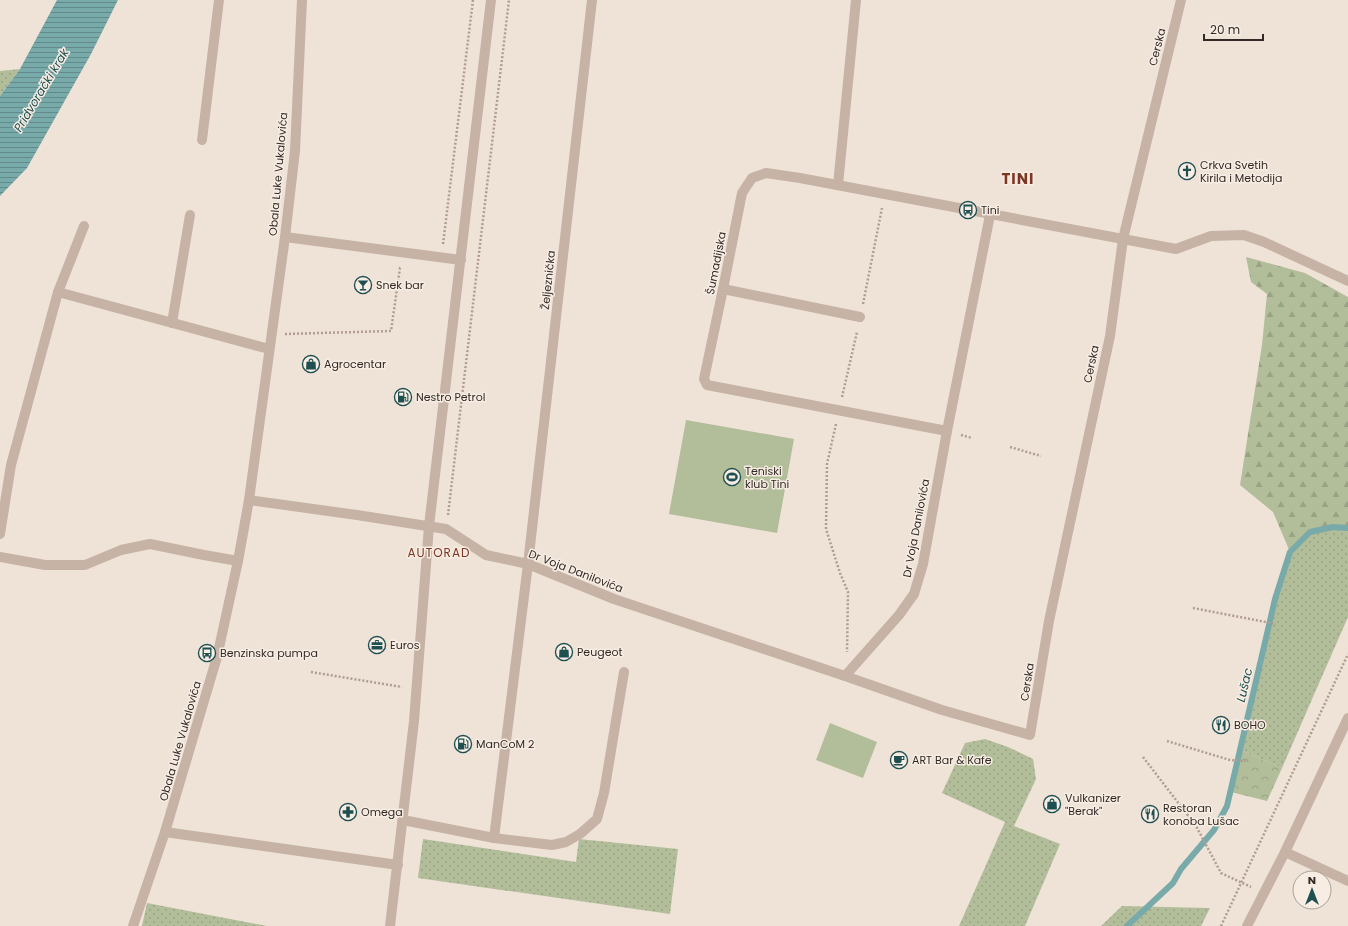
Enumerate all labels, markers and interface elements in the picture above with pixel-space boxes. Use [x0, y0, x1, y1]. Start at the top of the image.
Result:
scale bar [1204, 16, 1263, 42]
text: 20 m [1210, 21, 1240, 38]
street label: Cerska [1145, 27, 1169, 67]
water label: Pridvorački krak [9, 44, 73, 135]
street label: Obala Luke Vukalovića [265, 111, 291, 237]
place label: Crkva Svetih Kirila i Metodija [1200, 157, 1282, 186]
church icon: Crkva Svetih Kirila i Metodija [1177, 161, 1197, 181]
district label: TINI [1002, 168, 1035, 189]
bus stop icon: Tini [958, 200, 978, 220]
place label: Tini [981, 202, 1000, 218]
street label: Šumadijska [702, 230, 730, 296]
street label: Željeznička [537, 250, 559, 310]
bar icon: Snek bar [353, 275, 373, 295]
place label: Snek bar [376, 277, 424, 293]
street label: Cerska [1079, 344, 1103, 384]
shop icon: Agrocentar [301, 354, 321, 374]
place label: Agrocentar [324, 356, 386, 372]
fuel station icon: Nestro Petrol [393, 387, 413, 407]
place label: Nestro Petrol [416, 389, 485, 405]
place label: Teniski klub Tini [745, 463, 789, 492]
sports icon: Teniski klub Tini [722, 467, 742, 487]
street label: Dr Voja Danilovića [899, 477, 933, 579]
district label: AUTORAD [408, 544, 470, 561]
street label: Dr Voja Danilovića [526, 546, 626, 596]
office icon: Euros [367, 635, 387, 655]
place label: Euros [390, 637, 420, 653]
shop icon: Peugeot [554, 642, 574, 662]
bus stop icon: Benzinska pumpa [197, 643, 217, 663]
place label: Peugeot [577, 644, 623, 660]
place label: Benzinska pumpa [220, 645, 318, 661]
street label: Cerska [1016, 662, 1038, 702]
water label: Lušac [1232, 666, 1256, 704]
street label: Obala Luke Vukalovića [155, 679, 205, 803]
restaurant icon: BOHO [1211, 715, 1231, 735]
place label: BOHO [1234, 717, 1266, 733]
fuel station icon: ManCoM 2 [453, 734, 473, 754]
place label: ManCoM 2 [476, 736, 534, 752]
cafe icon: ART Bar & Кafe [889, 750, 909, 770]
place label: ART Bar & Кafe [912, 752, 992, 768]
place label: Vulkanizer "Berak" [1065, 790, 1121, 819]
shop icon: Vulkanizer "Berak" [1042, 794, 1062, 814]
place label: Restoran konoba Lušac [1163, 800, 1240, 829]
pharmacy icon: Omega [338, 802, 358, 822]
place label: Omega [361, 804, 403, 820]
restaurant icon: Restoran konoba Lušac [1140, 804, 1160, 824]
north arrow [1292, 870, 1332, 910]
text: N [1308, 872, 1316, 888]

